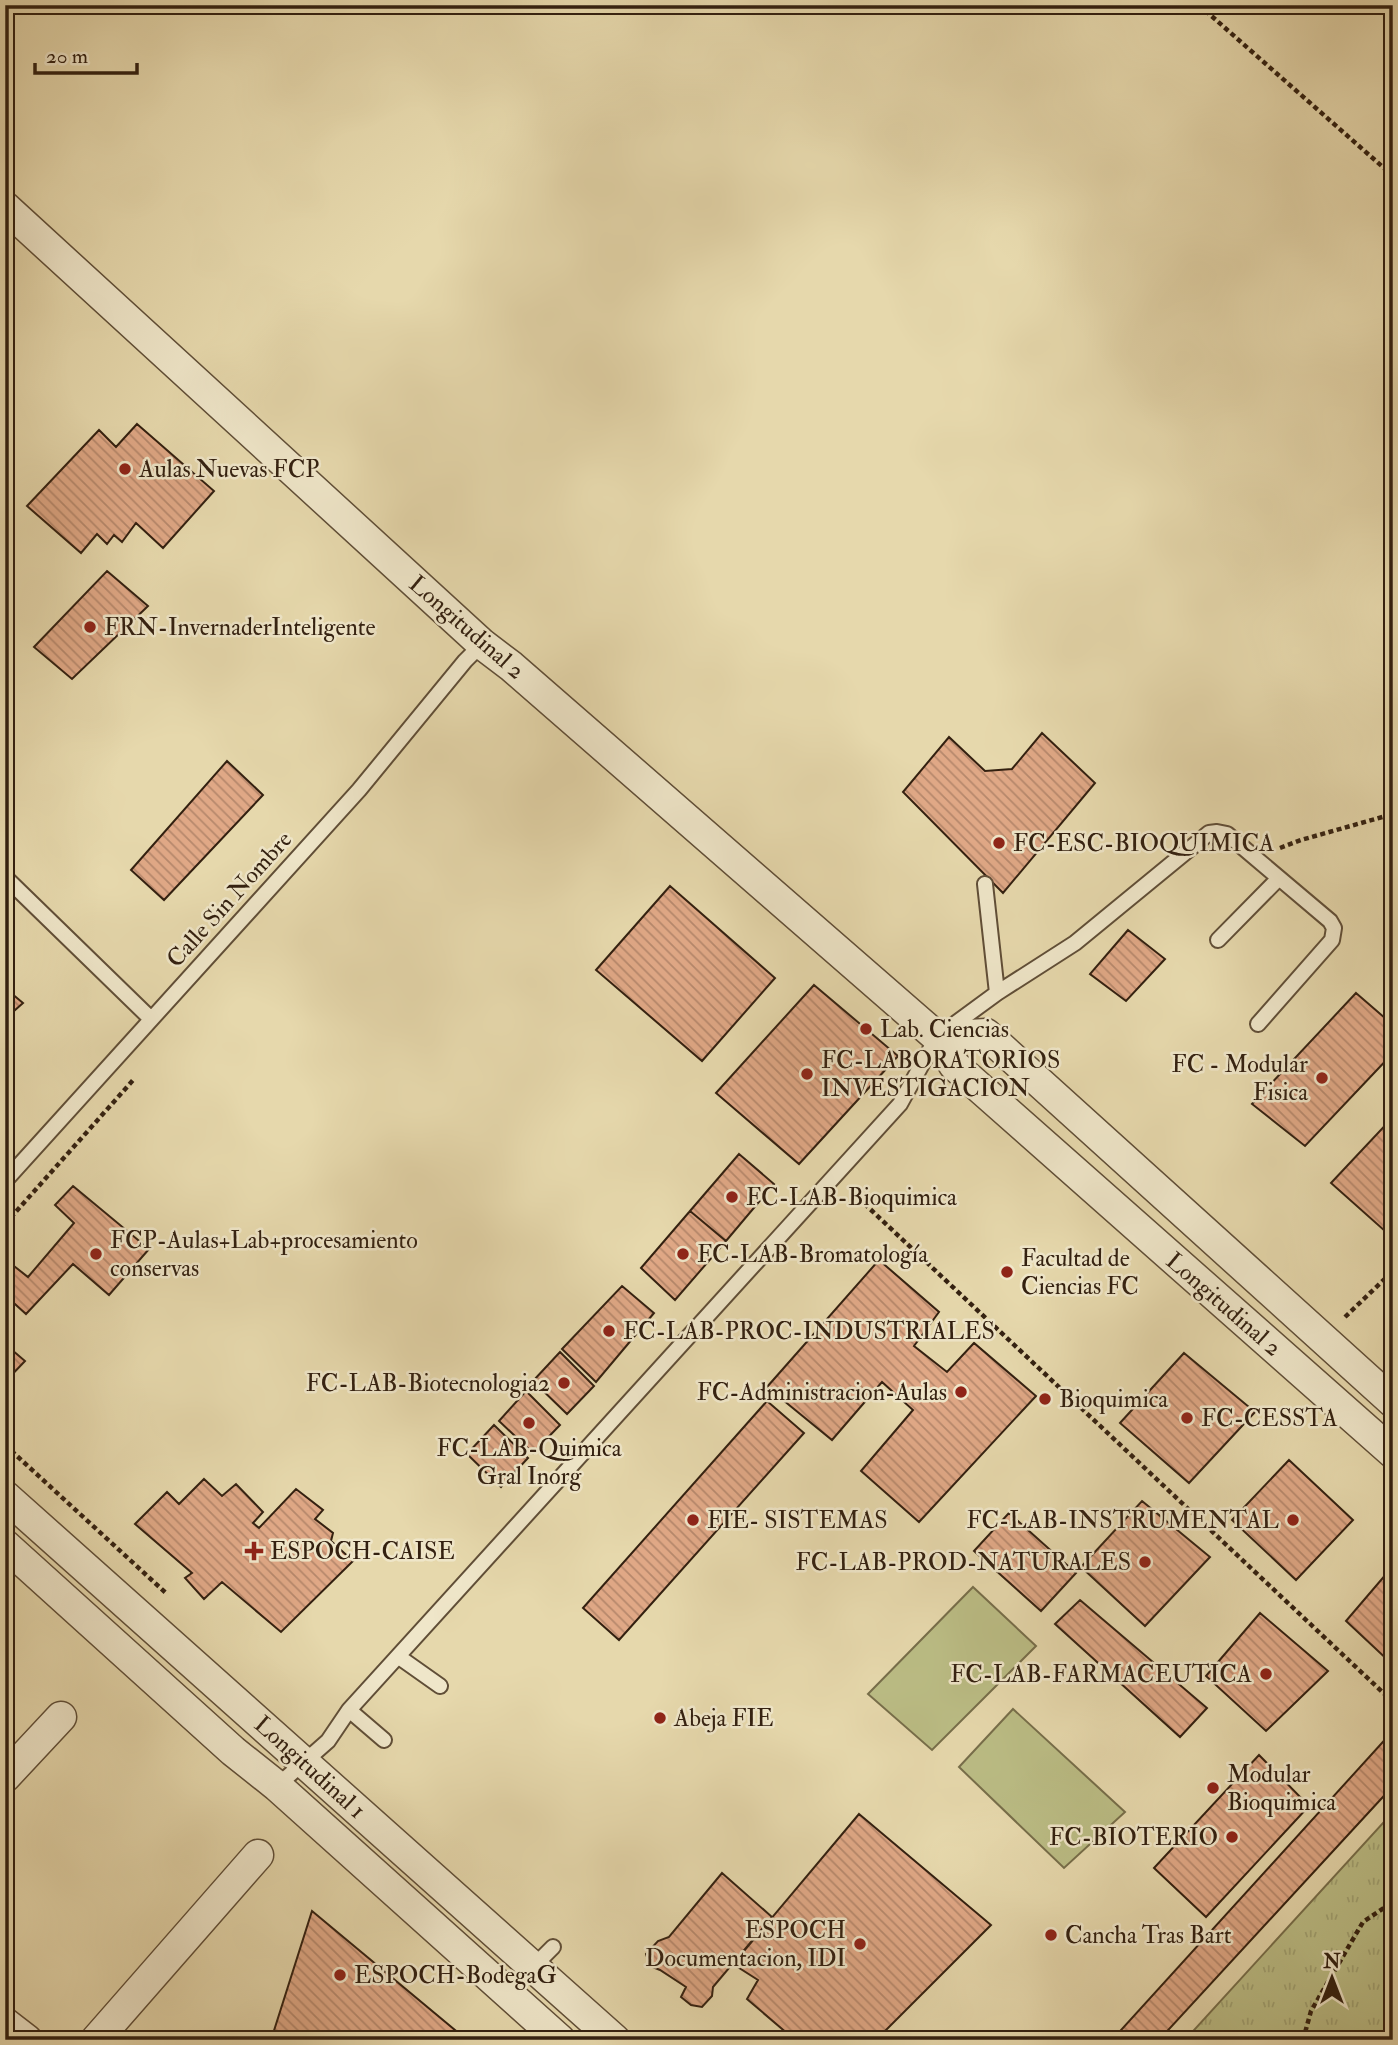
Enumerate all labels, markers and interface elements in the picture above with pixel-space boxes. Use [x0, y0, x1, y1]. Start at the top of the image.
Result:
scale bar [35, 32, 136, 76]
text: 20 m [46, 43, 88, 70]
place label: Aulas Nuevas FCP [138, 454, 319, 485]
marker: Aulas Nuevas FCP [117, 461, 133, 477]
street label: Longitudinal 2 [402, 569, 531, 686]
place label: FRN-InvernaderInteligente [104, 612, 376, 643]
marker: FRN-InvernaderInteligente [82, 619, 98, 635]
street label: Calle Sin Nombre [160, 825, 299, 974]
place label: FC-ESC-BIOQUIMICA [1013, 828, 1274, 859]
marker: FC-ESC-BIOQUIMICA [991, 835, 1007, 851]
place label: Lab. Ciencias [880, 1014, 1009, 1045]
marker: Lab. Ciencias [858, 1021, 874, 1037]
place label: FC-LABORATORIOS INVESTIGACION [821, 1045, 1060, 1104]
place label: FC - Modular Fisica [1172, 1049, 1309, 1108]
marker: FC-LABORATORIOS INVESTIGACION [799, 1066, 815, 1082]
marker: FC - Modular Fisica [1314, 1070, 1330, 1086]
place label: FC-LAB-Bioquimica [746, 1182, 958, 1213]
marker: FC-LAB-Bioquimica [724, 1189, 740, 1205]
place label: FCP-Aulas+Lab+procesamiento conservas [110, 1225, 418, 1284]
place label: FC-LAB-Bromatología [697, 1239, 929, 1270]
place label: Facultad de Ciencias FC [1021, 1243, 1139, 1302]
marker: FCP-Aulas+Lab+procesamiento conservas [88, 1246, 104, 1262]
marker: FC-LAB-Bromatología [675, 1246, 691, 1262]
street label: Longitudinal 2 [1159, 1246, 1288, 1363]
marker: Facultad de Ciencias FC [999, 1264, 1015, 1280]
place label: FC-LAB-PROC-INDUSTRIALES [623, 1316, 995, 1347]
marker: FC-LAB-PROC-INDUSTRIALES [601, 1323, 617, 1339]
place label: FC-LAB-Biotecnologia2 [306, 1368, 550, 1399]
marker: FC-LAB-Biotecnologia2 [556, 1375, 572, 1391]
place label: FC-Administracion-Aulas [697, 1377, 947, 1408]
marker: FC-Administracion-Aulas [953, 1384, 969, 1400]
place label: Bioquimica [1059, 1384, 1169, 1415]
marker: Bioquimica [1037, 1391, 1053, 1407]
place label: FC-CESSTA [1201, 1403, 1338, 1434]
marker: FC-CESSTA [1179, 1410, 1195, 1426]
marker: FC-LAB-Quimica Gral Inorg [521, 1415, 537, 1431]
place label: FC-LAB-Quimica Gral Inorg [436, 1433, 623, 1492]
place label: FIE- SISTEMAS [707, 1505, 888, 1536]
place label: FC-LAB-INSTRUMENTAL [966, 1505, 1280, 1536]
marker: FIE- SISTEMAS [685, 1512, 701, 1528]
marker: FC-LAB-INSTRUMENTAL [1285, 1512, 1301, 1528]
place label: ESPOCH-CAISE [270, 1536, 455, 1567]
marker: ESPOCH-CAISE [244, 1541, 264, 1561]
place label: FC-LAB-PROD-NATURALES [796, 1547, 1131, 1578]
marker: FC-LAB-PROD-NATURALES [1137, 1554, 1153, 1570]
place label: FC-LAB-FARMACEUTICA [950, 1659, 1252, 1690]
marker: FC-LAB-FARMACEUTICA [1258, 1666, 1274, 1682]
place label: Abeja FIE [673, 1703, 774, 1734]
street label: Longitudinal 1 [247, 1709, 372, 1826]
marker: Abeja FIE [652, 1710, 668, 1726]
place label: Modular Bioquimica [1227, 1759, 1337, 1818]
marker: Modular Bioquimica [1205, 1780, 1221, 1796]
place label: FC-BIOTERIO [1049, 1822, 1218, 1853]
marker: FC-BIOTERIO [1224, 1829, 1240, 1845]
place label: ESPOCH Documentacion, IDI [645, 1915, 846, 1974]
place label: Cancha Tras Bart [1065, 1920, 1232, 1951]
marker: Cancha Tras Bart [1043, 1927, 1059, 1943]
marker: ESPOCH Documentacion, IDI [852, 1936, 868, 1952]
north arrow [1296, 1944, 1366, 2014]
text: N [1322, 1950, 1341, 1974]
place label: ESPOCH-BodegaG [354, 1960, 557, 1991]
marker: ESPOCH-BodegaG [332, 1967, 348, 1983]

